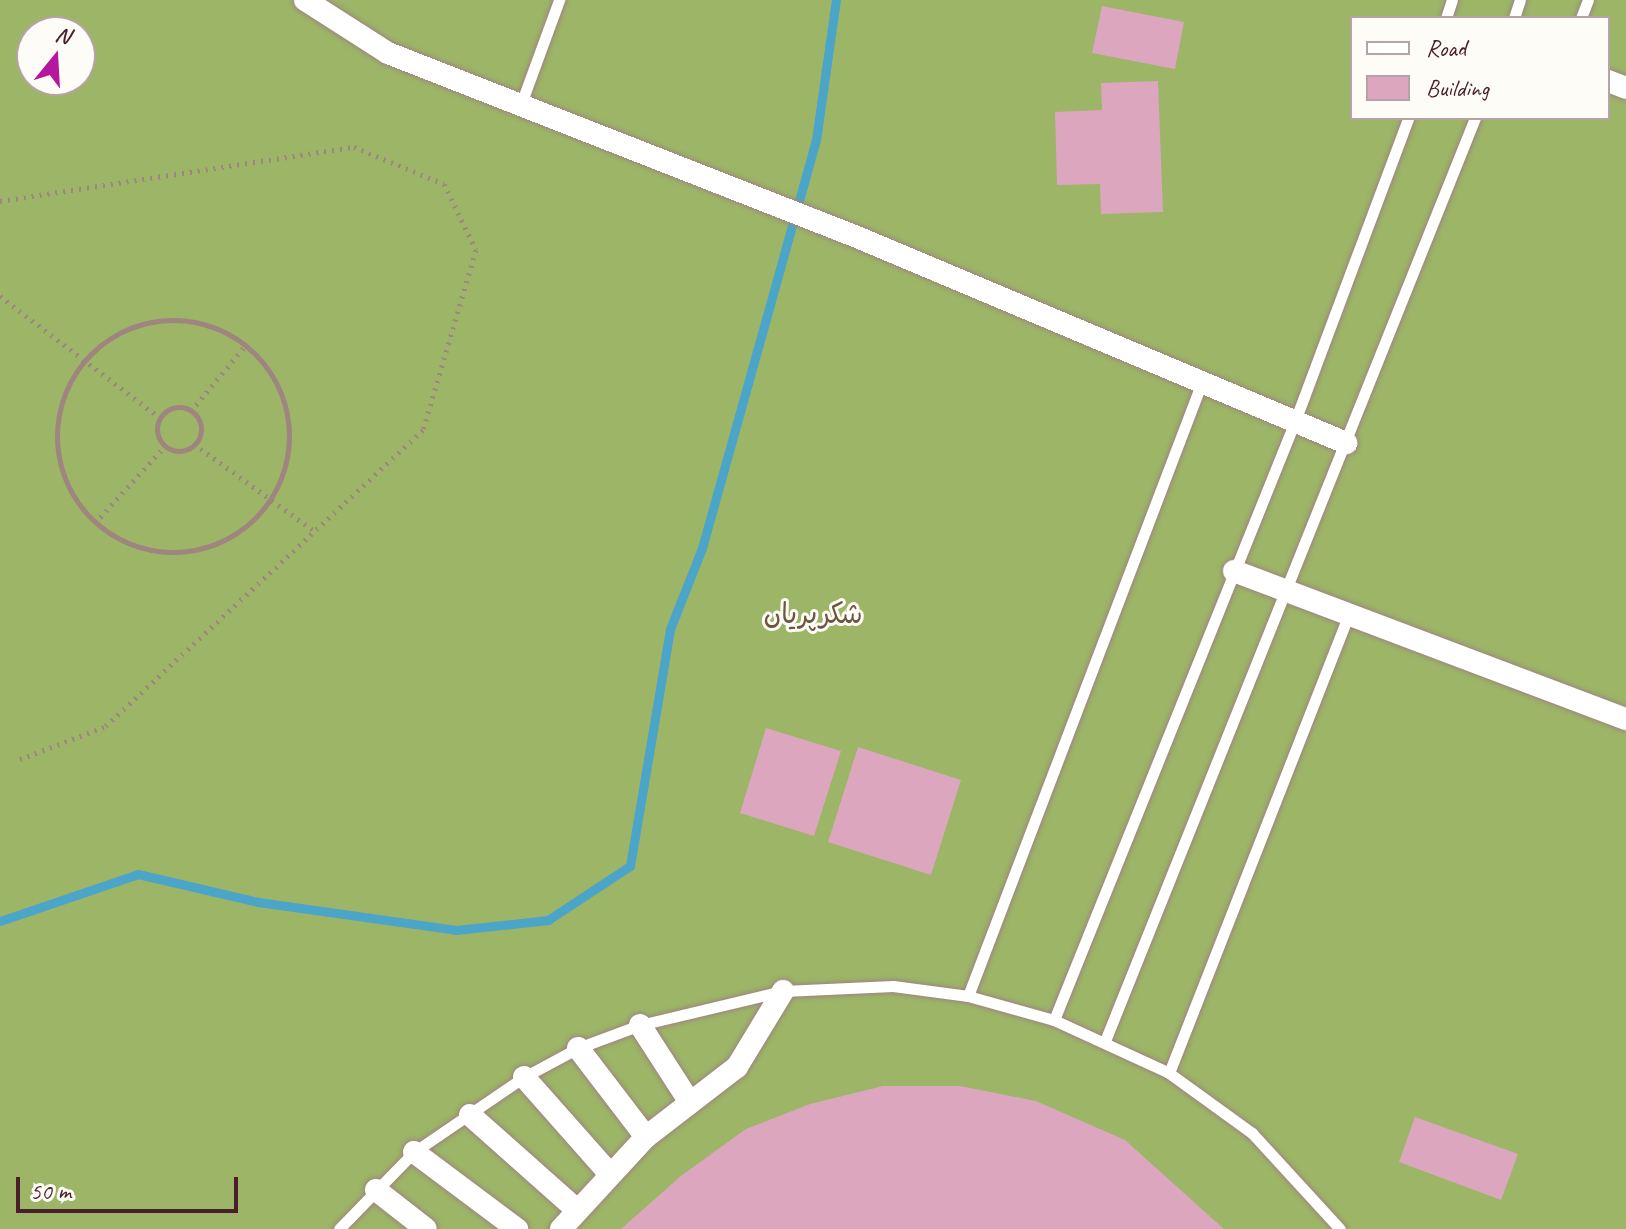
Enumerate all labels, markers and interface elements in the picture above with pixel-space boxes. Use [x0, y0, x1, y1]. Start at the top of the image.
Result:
north arrow [16, 16, 96, 96]
legend [1350, 16, 1610, 120]
text: N [52, 20, 74, 50]
text: Road [1426, 33, 1466, 63]
text: Building [1426, 73, 1489, 103]
park label: شکرپریاں [763, 597, 863, 631]
scale bar [20, 1161, 242, 1211]
text: 50 m [30, 1176, 71, 1206]

